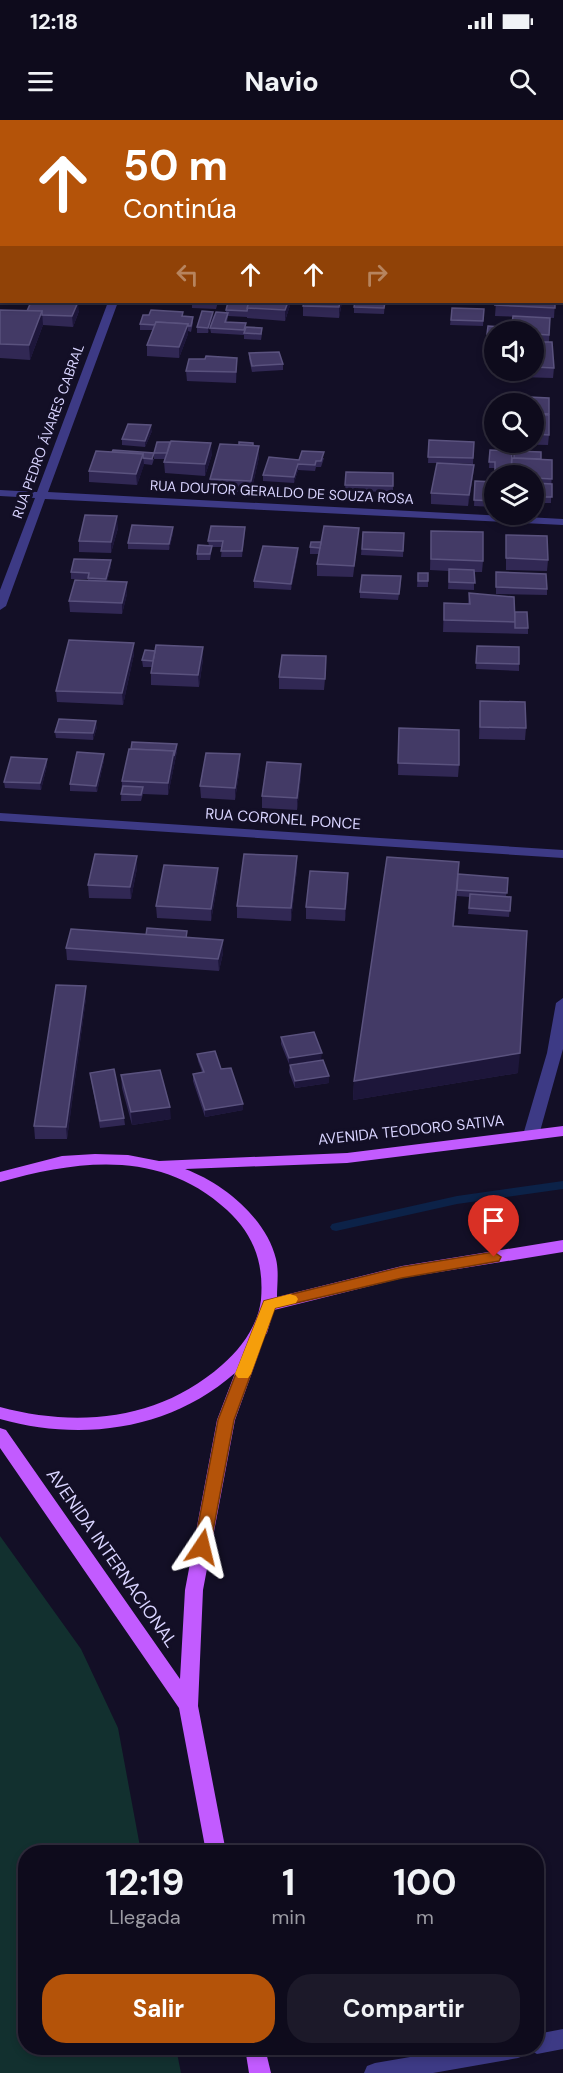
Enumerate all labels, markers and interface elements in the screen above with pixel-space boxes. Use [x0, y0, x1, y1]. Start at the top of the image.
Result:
text: 12:18 [30, 7, 78, 36]
text: Navio [244, 64, 319, 99]
icon: menu [24, 65, 57, 98]
icon: search [506, 65, 539, 98]
text: 50 m [123, 138, 228, 193]
icon: ahead [24, 144, 102, 222]
text: Continúa [123, 191, 237, 226]
icon: left [171, 258, 204, 291]
icon: ahead [234, 258, 267, 291]
icon: ahead [297, 258, 330, 291]
icon: right [360, 258, 393, 291]
map controls [484, 321, 544, 525]
button: sound [484, 321, 544, 381]
street label: RUA PEDRO ÁVARES CABRAL [8, 341, 88, 521]
button: search [484, 393, 544, 453]
button: layers [484, 465, 544, 525]
street label: RUA DOUTOR GERALDO DE SOUZA ROSA [150, 476, 414, 508]
street label: RUA CORONEL PONCE [205, 804, 361, 834]
street label: AVENIDA TEODORO SATIVA [317, 1110, 505, 1150]
pin [468, 1195, 519, 1257]
icon: arrive [477, 1204, 510, 1237]
street label: AVENIDA INTERNACIONAL [41, 1464, 183, 1652]
position arrow [170, 1515, 234, 1579]
text: 12:19 [105, 1859, 184, 1906]
text: 1 [282, 1859, 295, 1906]
text: 100 [393, 1859, 457, 1906]
text: Llegada [109, 1904, 181, 1930]
text: min [272, 1904, 306, 1930]
text: m [416, 1904, 434, 1930]
button: Salir [42, 1974, 275, 2043]
button: Compartir [287, 1974, 520, 2043]

